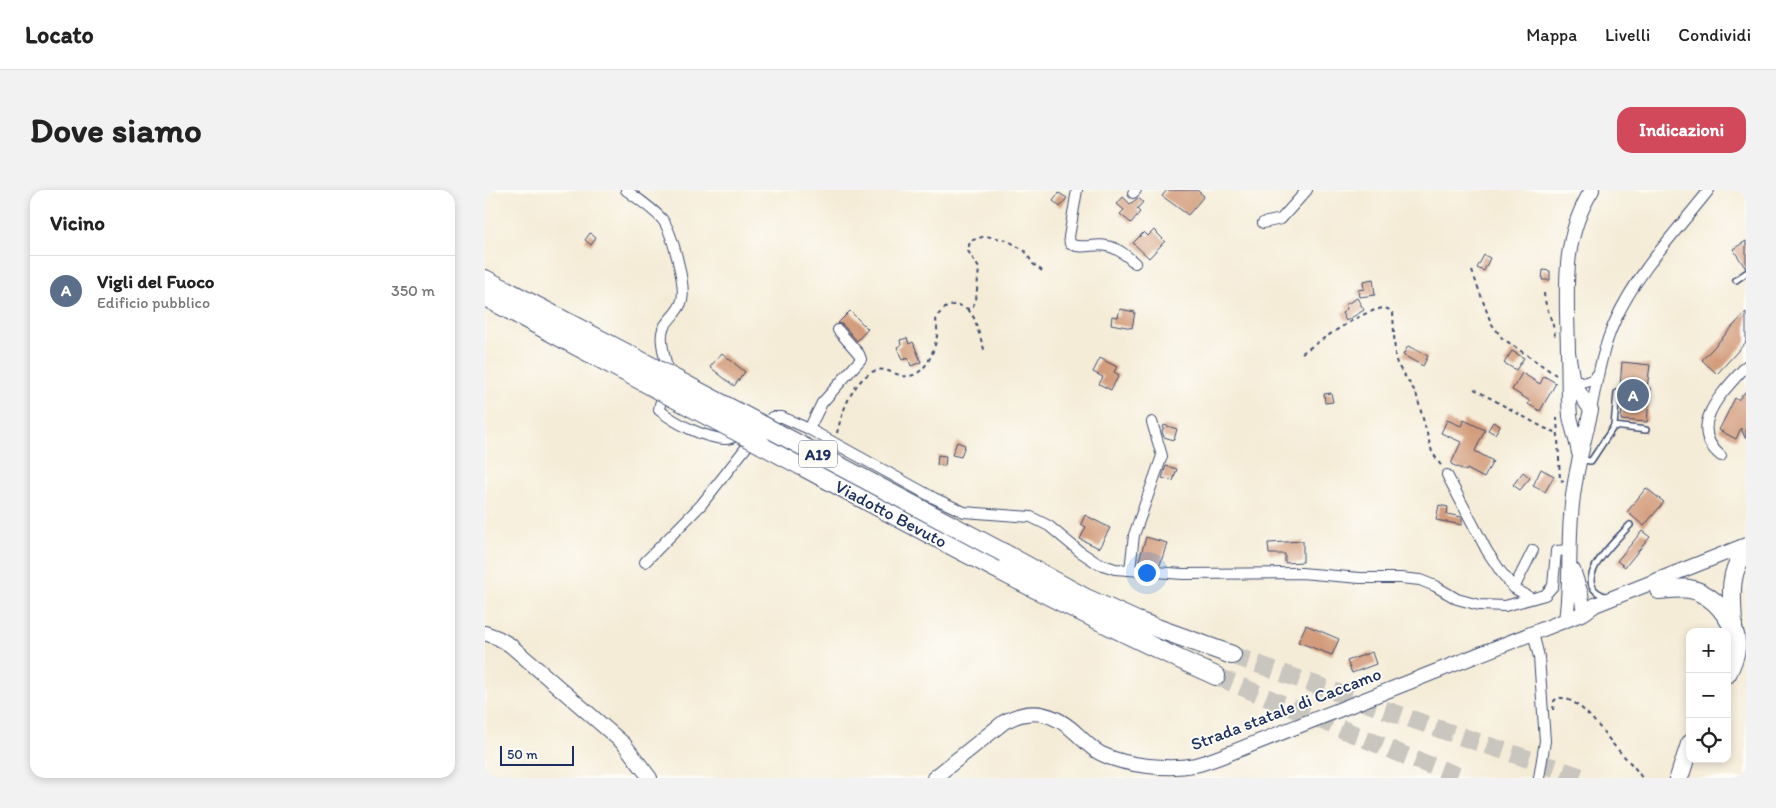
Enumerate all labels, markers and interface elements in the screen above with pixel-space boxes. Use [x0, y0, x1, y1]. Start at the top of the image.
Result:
text: Locato [25, 20, 94, 49]
text: Mappa [1526, 24, 1577, 46]
text: Livelli [1605, 24, 1650, 46]
text: Condividi [1678, 24, 1751, 46]
button: Indicazioni [1617, 107, 1746, 153]
text: Dove siamo [30, 109, 202, 151]
text: Vicino [50, 210, 105, 235]
text: Vigli del Fuoco [97, 270, 215, 293]
text: A [61, 281, 71, 300]
text: 350 m [391, 281, 435, 300]
text: Edificio pubblico [97, 293, 210, 312]
pin: A [1617, 376, 1649, 414]
road number: A19 [799, 440, 837, 468]
street label: Viadotto Bevuto [831, 475, 951, 553]
your location [1134, 560, 1160, 586]
map controls [1686, 628, 1731, 763]
button: + [1686, 628, 1731, 673]
street label: Strada statale di Caccamo [1188, 662, 1384, 756]
button: − [1686, 673, 1731, 718]
button: locate [1686, 718, 1731, 763]
scale bar [500, 743, 574, 766]
text: 50 m [507, 746, 538, 763]

